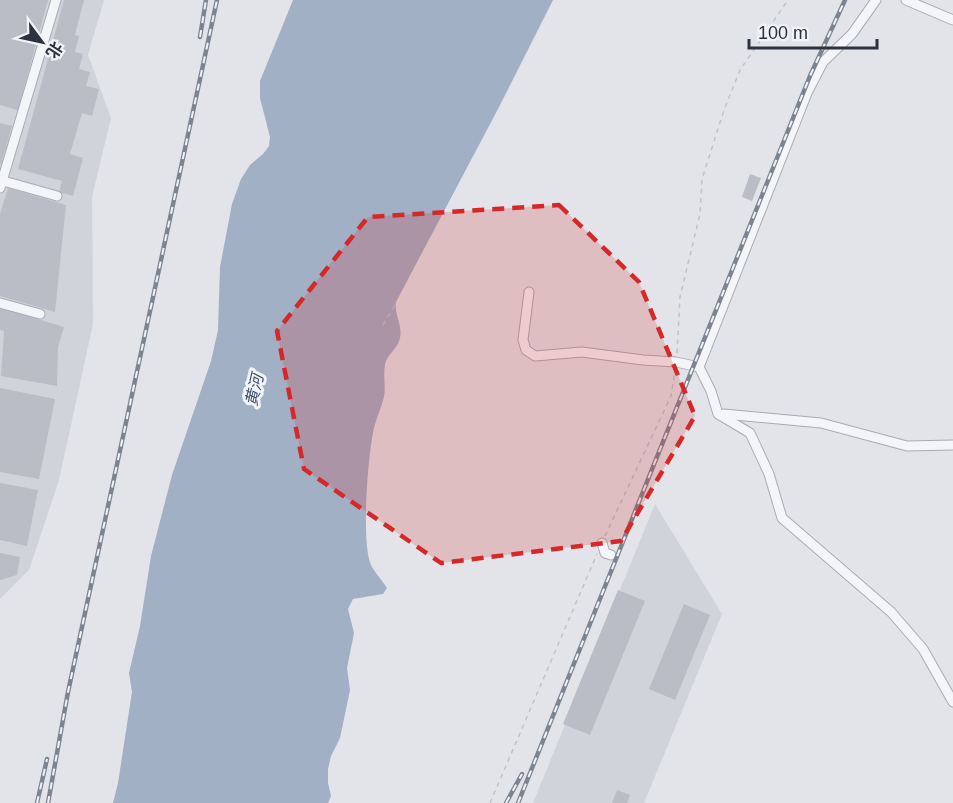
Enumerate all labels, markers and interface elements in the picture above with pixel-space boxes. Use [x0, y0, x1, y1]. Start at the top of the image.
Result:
north arrow [12, 12, 72, 72]
scale bar [749, 12, 876, 50]
text: 100 m [758, 23, 808, 43]
text: 北 [43, 39, 66, 61]
water label: 黄河 [243, 370, 267, 408]

